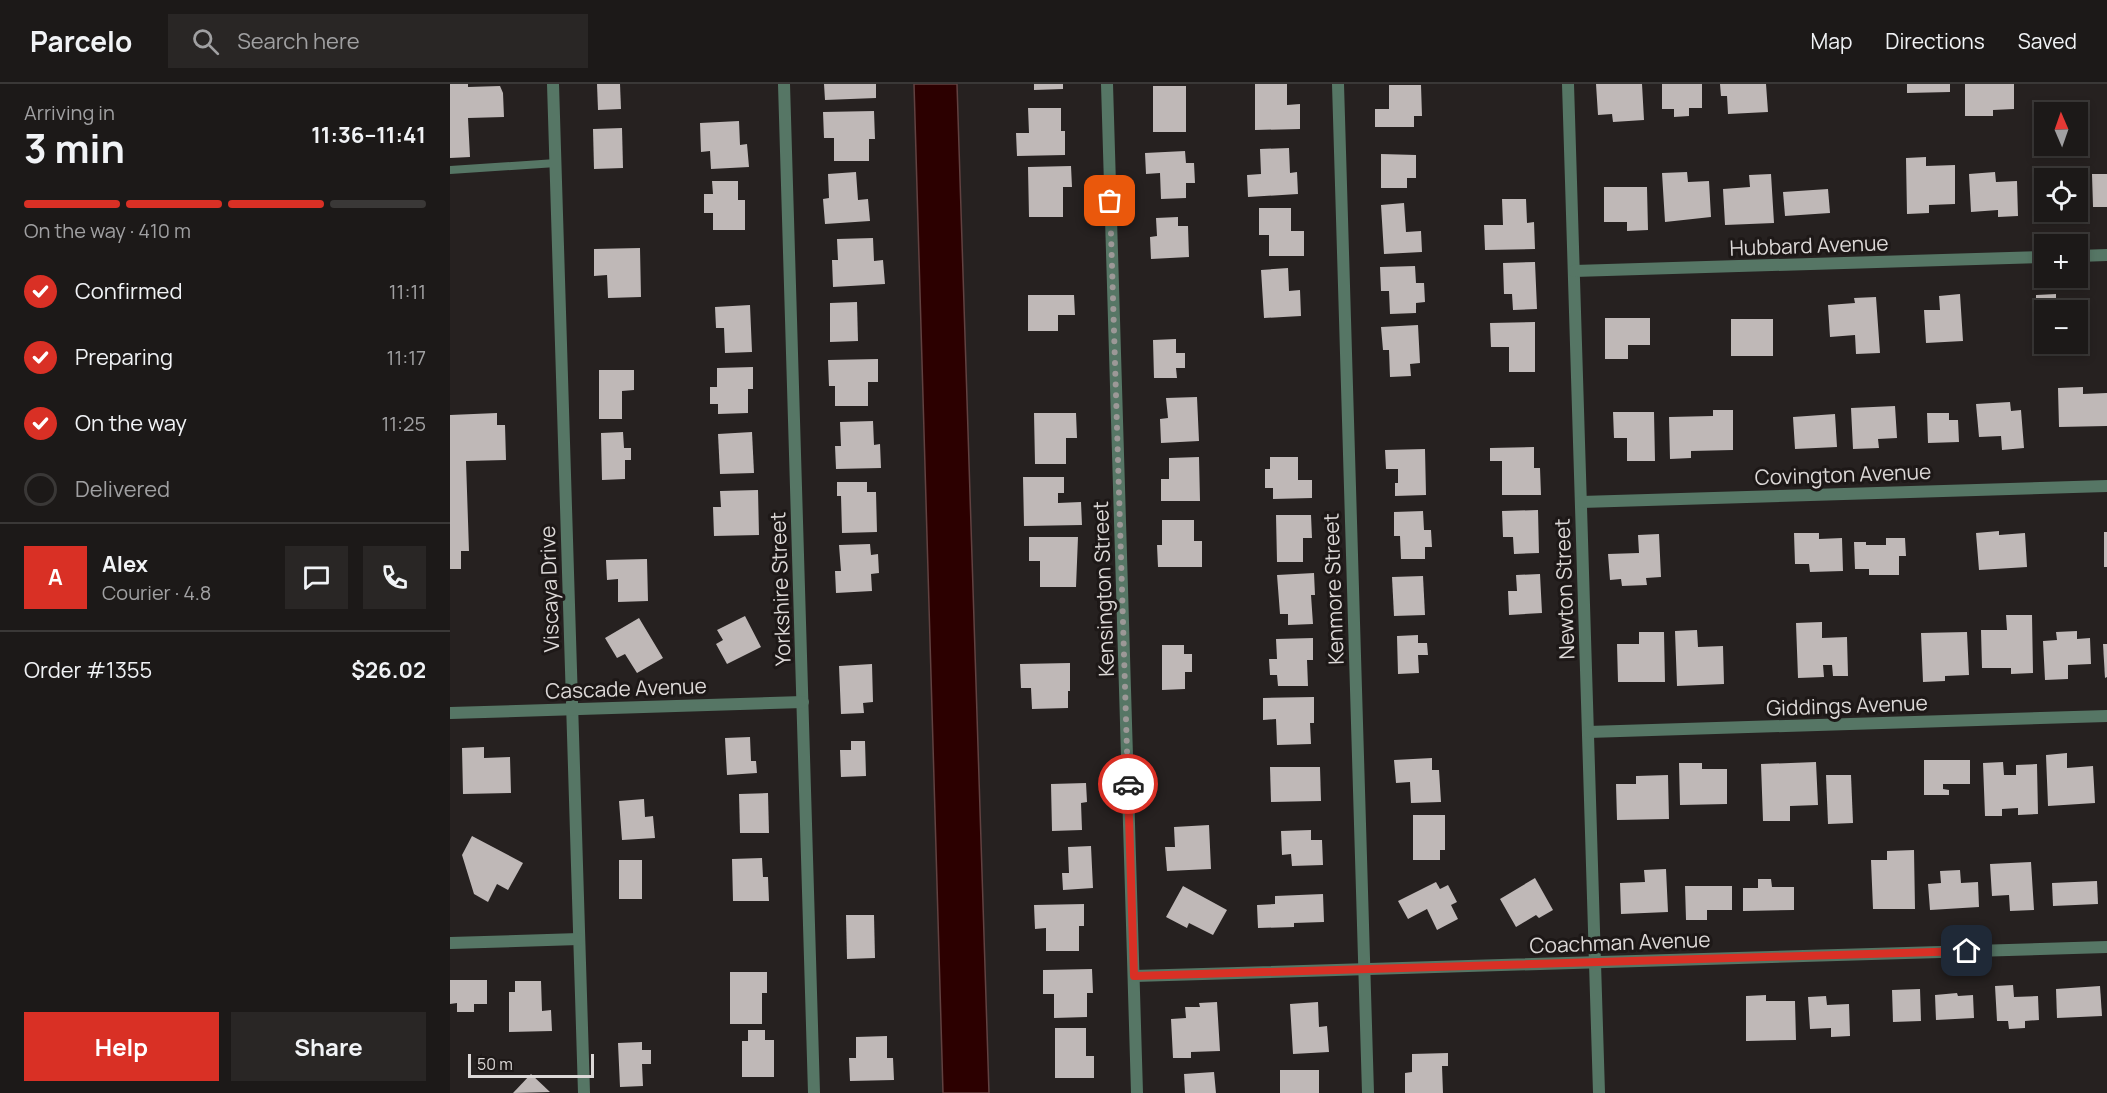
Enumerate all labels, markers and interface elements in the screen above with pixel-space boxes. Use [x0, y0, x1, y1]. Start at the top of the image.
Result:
search box [168, 14, 588, 68]
text: Parcelo [30, 22, 132, 60]
icon: search [189, 25, 222, 58]
text: Search here [237, 26, 360, 56]
text: Map [1811, 27, 1852, 55]
text: Directions [1885, 27, 1985, 55]
text: Saved [2018, 27, 2077, 55]
text: Arriving in [24, 99, 115, 126]
north arrow [2034, 102, 2088, 156]
map controls [2034, 102, 2088, 354]
text: 11:36–11:41 [311, 120, 426, 150]
text: 3 min [24, 121, 125, 175]
button: locate [2034, 168, 2088, 222]
pin [1084, 175, 1135, 226]
icon: bag [1093, 184, 1126, 217]
text: On the way · 410 m [24, 217, 191, 244]
street label: Hubbard Avenue [1729, 228, 1889, 262]
button: + [2034, 234, 2088, 288]
icon: check [24, 275, 57, 308]
text: Confirmed [75, 276, 183, 306]
text: 11:11 [389, 278, 426, 305]
button: − [2034, 300, 2088, 354]
icon: check [24, 341, 57, 374]
text: Preparing [75, 342, 173, 372]
text: 11:17 [387, 344, 426, 371]
icon: check [24, 407, 57, 440]
text: On the way [75, 408, 187, 438]
text: 11:25 [381, 410, 426, 437]
street label: Covington Avenue [1754, 457, 1932, 491]
text: Delivered [75, 474, 170, 504]
street label: Kensington Street [1086, 501, 1120, 677]
street label: Yorkshire Street [763, 512, 797, 666]
street label: Kenmore Street [1316, 513, 1350, 665]
street label: Newton Street [1548, 518, 1580, 660]
street label: Viscaya Drive [533, 525, 565, 653]
button: chat [285, 546, 348, 609]
button: phone [363, 546, 426, 609]
text: Alex [102, 549, 148, 579]
text: A [48, 562, 63, 592]
text: Courier · 4.8 [102, 579, 211, 606]
text: Order #1355 [24, 655, 152, 685]
text: $26.02 [351, 655, 426, 685]
street label: Cascade Avenue [545, 671, 707, 705]
street label: Giddings Avenue [1766, 688, 1928, 722]
courier [1098, 754, 1158, 814]
icon: car [1112, 768, 1145, 801]
street label: Coachman Avenue [1529, 925, 1711, 959]
pin [1941, 925, 1992, 976]
icon: home [1950, 934, 1983, 967]
button: Help [24, 1012, 219, 1081]
button: Share [231, 1012, 426, 1081]
scale bar [468, 1051, 594, 1078]
text: 50 m [477, 1053, 513, 1075]

